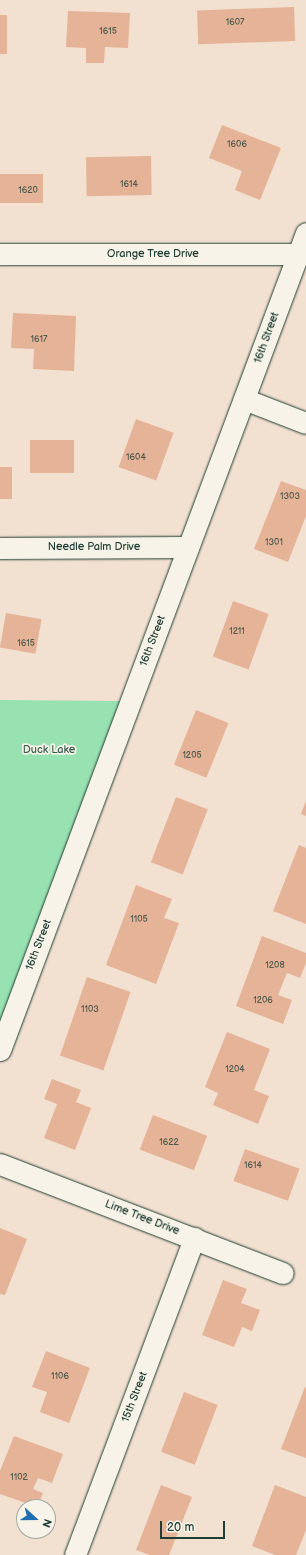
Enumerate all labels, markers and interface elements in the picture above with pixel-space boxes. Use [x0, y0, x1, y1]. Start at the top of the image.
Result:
house number: 1607 [226, 18, 244, 28]
house number: 1615 [99, 27, 117, 37]
house number: 1606 [227, 140, 247, 150]
house number: 1614 [120, 180, 138, 190]
house number: 1620 [18, 186, 38, 196]
street label: Orange Tree Drive [107, 247, 199, 261]
street label: 16th Street [252, 311, 282, 365]
house number: 1617 [31, 335, 47, 345]
house number: 1604 [126, 453, 146, 463]
house number: 1303 [280, 492, 300, 502]
house number: 1301 [265, 538, 283, 548]
street label: Needle Palm Drive [48, 540, 140, 554]
street label: 16th Street [137, 614, 169, 668]
house number: 1211 [229, 627, 245, 637]
house number: 1615 [17, 639, 35, 649]
park label: Duck Lake [23, 743, 75, 757]
house number: 1205 [182, 751, 202, 761]
house number: 1105 [130, 915, 148, 925]
street label: 16th Street [23, 918, 55, 972]
house number: 1208 [265, 961, 285, 971]
house number: 1206 [253, 996, 273, 1006]
house number: 1103 [81, 1005, 99, 1015]
house number: 1204 [225, 1065, 245, 1075]
house number: 1622 [159, 1138, 179, 1148]
house number: 1614 [244, 1161, 262, 1171]
street label: Lime Tree Drive [103, 1198, 181, 1238]
street label: 15th Street [119, 1370, 151, 1424]
house number: 1106 [51, 1372, 69, 1382]
house number: 1102 [10, 1473, 28, 1483]
north arrow [16, 1499, 56, 1539]
scale bar [162, 1513, 227, 1539]
text: N [39, 1517, 54, 1529]
text: 20 m [167, 1520, 194, 1535]

